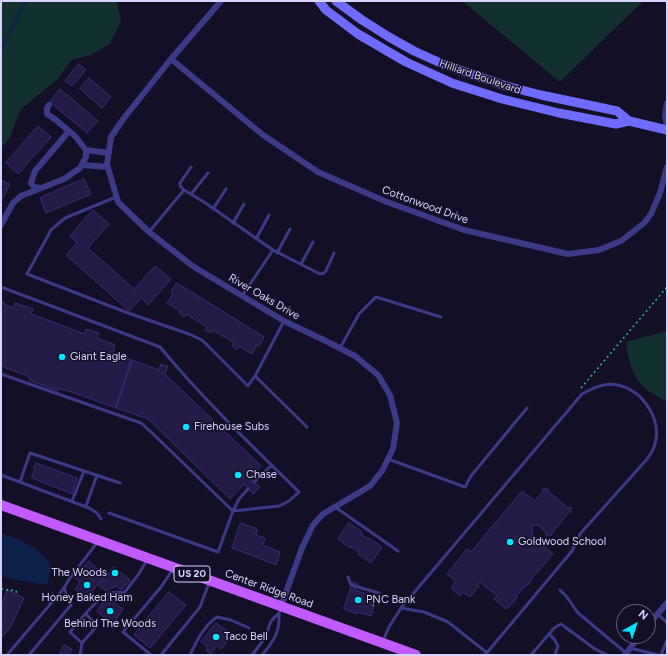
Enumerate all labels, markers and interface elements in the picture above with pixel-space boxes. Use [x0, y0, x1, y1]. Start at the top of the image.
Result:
street label: Hilliard Boulevard [437, 57, 523, 97]
street label: Cottonwood Drive [380, 183, 470, 227]
street label: River Oaks Drive [226, 271, 302, 323]
place label: Giant Eagle [70, 350, 127, 364]
marker: Giant Eagle [57, 352, 67, 362]
place label: Firehouse Subs [194, 420, 269, 434]
marker: Firehouse Subs [181, 422, 191, 432]
place label: Chase [246, 468, 277, 482]
marker: Chase [233, 470, 243, 480]
place label: Goldwood School [518, 535, 606, 549]
marker: Goldwood School [505, 537, 515, 547]
place label: The Woods [52, 566, 107, 580]
road number: US 20 [174, 566, 210, 582]
street label: Center Ridge Road [223, 567, 315, 611]
marker: The Woods [110, 568, 120, 578]
marker: Honey Baked Ham [82, 580, 92, 590]
place label: Honey Baked Ham [41, 591, 133, 605]
place label: PNC Bank [366, 593, 415, 607]
marker: PNC Bank [353, 595, 363, 605]
north arrow [616, 604, 656, 644]
marker: Behind The Woods [105, 606, 115, 616]
text: N [636, 607, 651, 623]
place label: Behind The Woods [64, 617, 156, 631]
place label: Taco Bell [224, 630, 268, 644]
marker: Taco Bell [211, 632, 221, 642]

